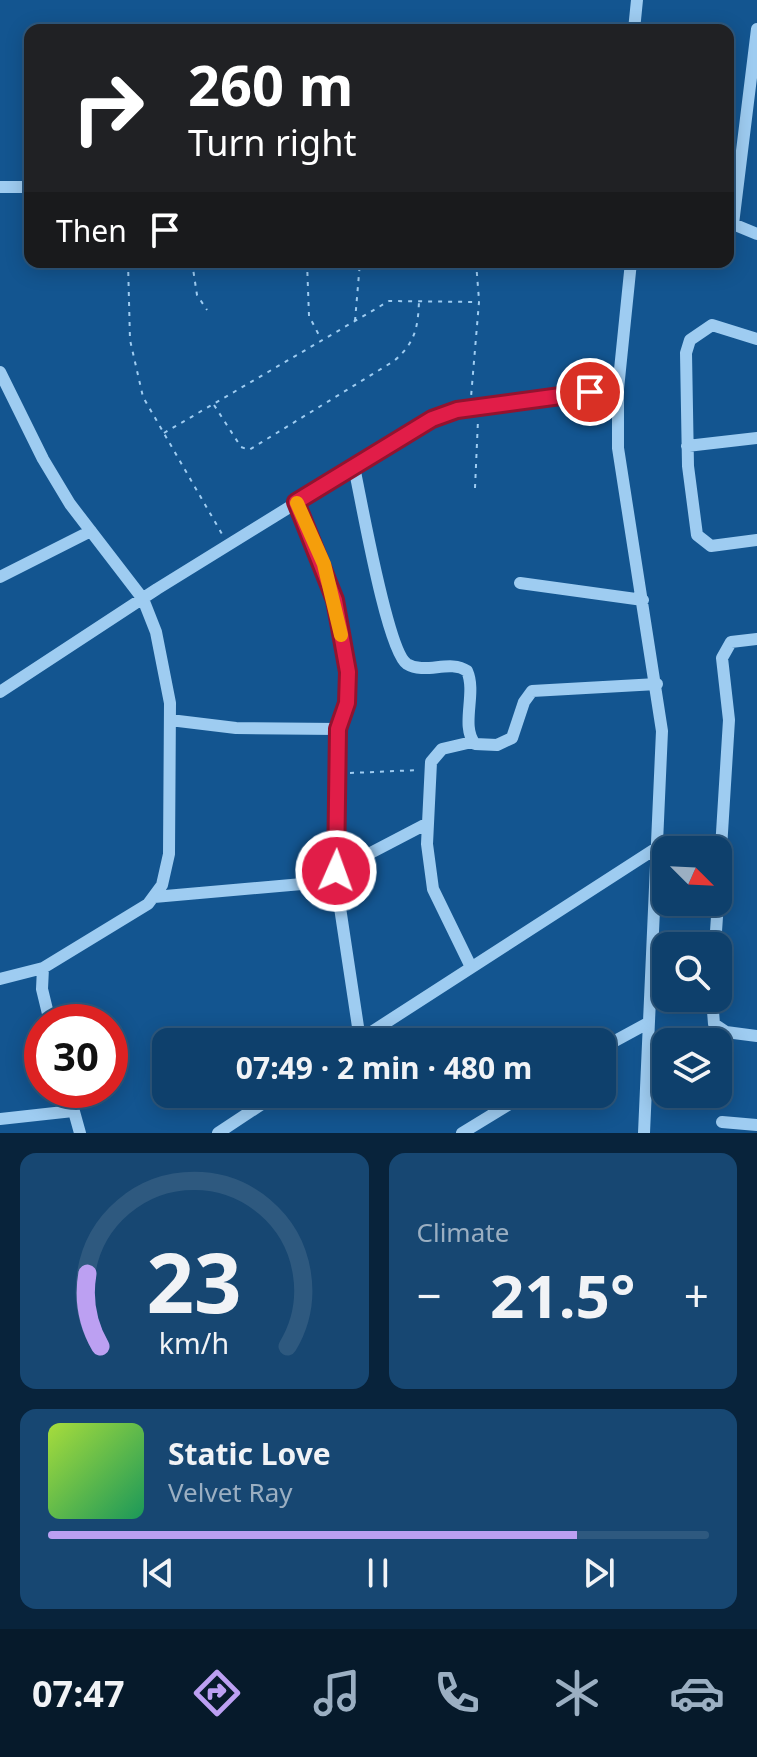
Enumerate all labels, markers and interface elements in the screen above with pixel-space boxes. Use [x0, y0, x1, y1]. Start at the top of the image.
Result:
text: 260 m [188, 46, 353, 122]
icon: right [56, 56, 160, 160]
text: Turn right [188, 118, 356, 167]
icon: arrive [143, 208, 187, 252]
text: Then [56, 210, 127, 251]
pin [556, 358, 624, 426]
icon: arrive [568, 370, 612, 414]
position arrow [294, 829, 378, 913]
north arrow [652, 836, 732, 916]
map controls [652, 836, 732, 1108]
button: search [652, 932, 732, 1012]
speed limit sign: 30 [24, 1004, 128, 1108]
button: layers [652, 1028, 732, 1108]
text: 07:49 · 2 min · 480 m [236, 1047, 532, 1088]
text: Climate [417, 1214, 509, 1250]
text: 23 [147, 1224, 242, 1337]
text: 21.5° [490, 1254, 635, 1336]
text: − [417, 1265, 442, 1325]
text: + [684, 1265, 709, 1325]
text: km/h [159, 1323, 229, 1362]
text: Static Love [168, 1433, 331, 1474]
text: Velvet Ray [168, 1474, 293, 1510]
icon: previous [136, 1551, 180, 1595]
icon: pause [356, 1551, 400, 1595]
icon: next [577, 1551, 621, 1595]
icon: directions [189, 1665, 245, 1721]
icon: music [309, 1665, 365, 1721]
icon: phone [429, 1665, 485, 1721]
icon: climate [549, 1665, 605, 1721]
icon: car [669, 1665, 725, 1721]
text: 07:47 [32, 1669, 125, 1718]

